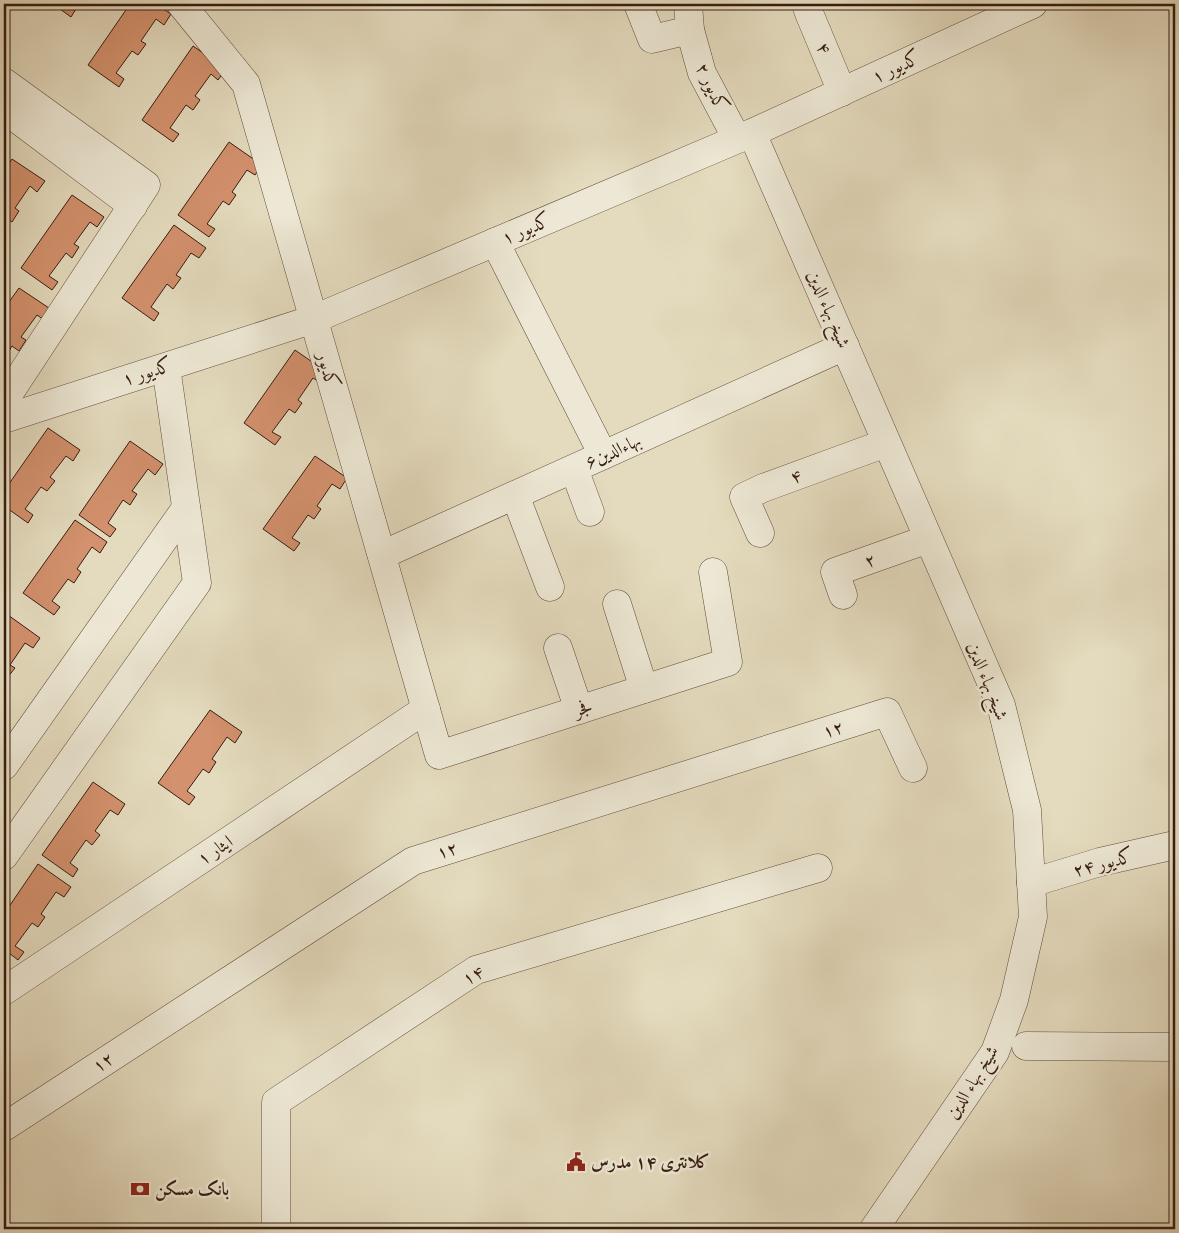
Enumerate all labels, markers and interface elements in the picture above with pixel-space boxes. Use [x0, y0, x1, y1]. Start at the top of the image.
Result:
street label: ۴ [810, 39, 835, 58]
street label: کدیور ۱ [868, 46, 924, 89]
street label: ۲ کدیور [690, 59, 733, 115]
street label: کدیور ۱ [498, 209, 554, 251]
street label: شیخ بهاء الدین [798, 267, 854, 353]
street label: کدیور [310, 348, 344, 391]
street label: کدیور ۱ [120, 354, 175, 392]
street label: ۶بهاءالدين [582, 430, 645, 475]
street label: ۴ [788, 465, 805, 490]
street label: ۲ [862, 549, 879, 574]
street label: شیخ بهاء الدین [958, 639, 1012, 725]
street label: فجر [569, 696, 596, 724]
street label: ۱۲ [820, 716, 847, 745]
street label: ایثار ۱ [194, 831, 238, 871]
street label: ۱۲ [434, 837, 461, 866]
street label: کدیور ۲۴ [1071, 844, 1136, 883]
street label: ۱۴ [459, 961, 488, 991]
street label: شیخ بهاء الدین [942, 1042, 1007, 1125]
street label: ۱۲ [89, 1048, 119, 1079]
public building icon: کلانتری ۱۴ مدرس [565, 1151, 587, 1173]
place label: کلانتری ۱۴ مدرس [591, 1152, 710, 1175]
bank icon: بانک مسکن [129, 1178, 151, 1200]
place label: بانک مسکن [155, 1179, 229, 1202]

